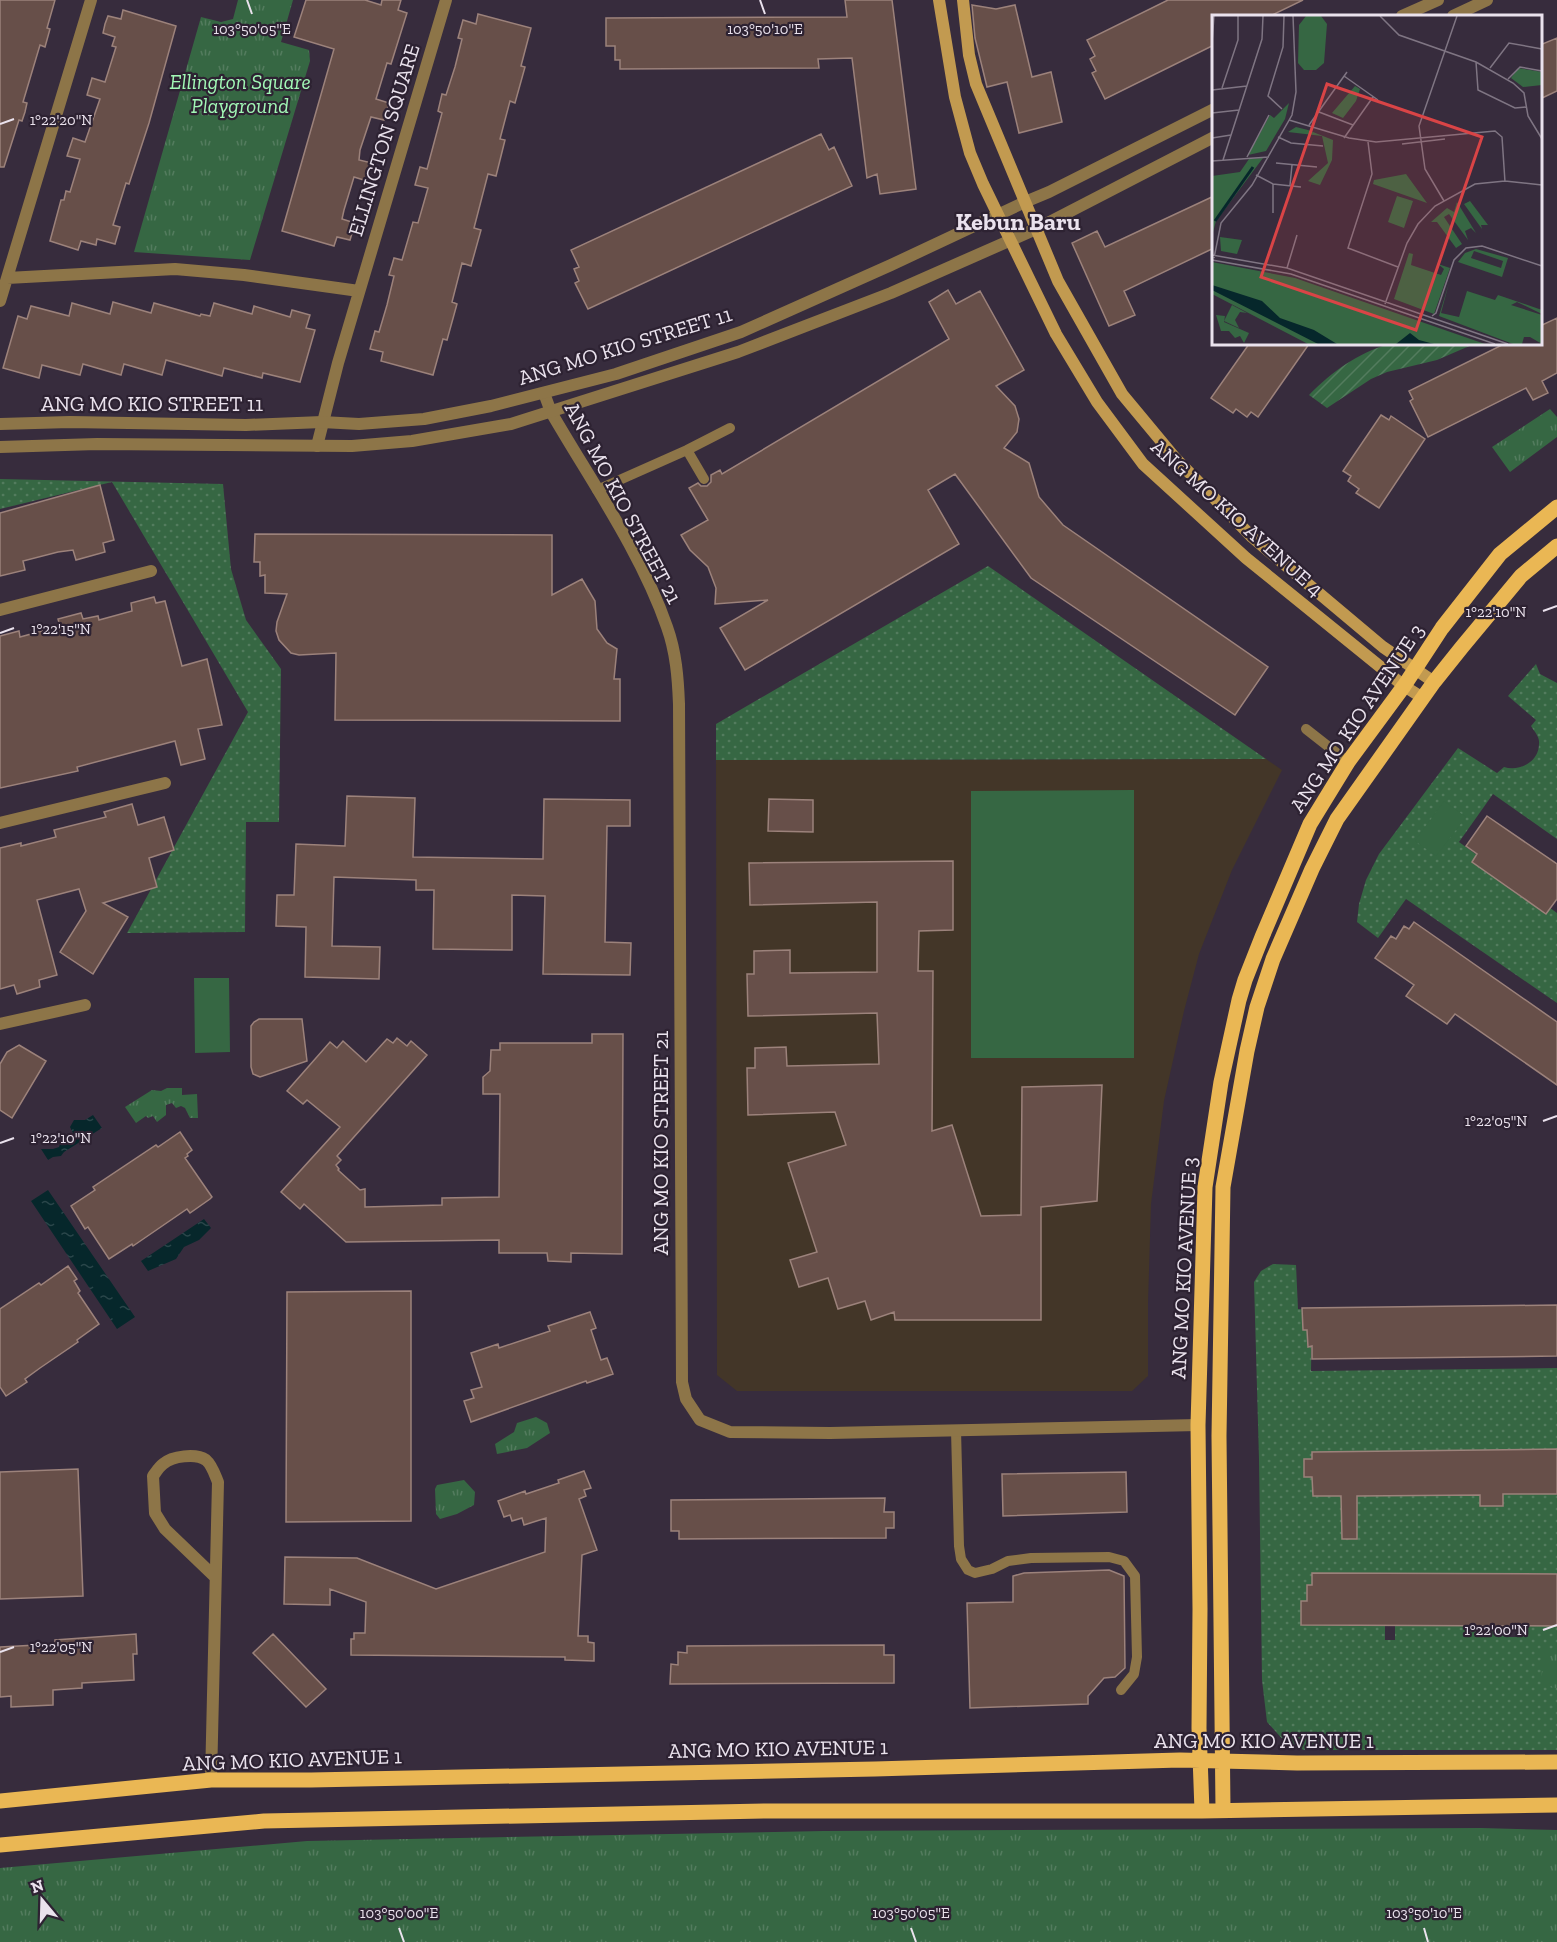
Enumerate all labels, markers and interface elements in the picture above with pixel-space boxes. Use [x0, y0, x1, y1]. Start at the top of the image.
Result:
inset map [1212, 15, 1542, 345]
text: 103°50'05"E [213, 20, 291, 38]
text: 103°50'10"E [727, 20, 803, 38]
street label: ELLINGTON SQUARE [342, 41, 425, 239]
park label: Ellington Square Playground [169, 69, 311, 118]
text: 1°22'20"N [30, 111, 92, 129]
district label: Kebun Baru [955, 207, 1081, 236]
street label: ANG MO KIO STREET 11 [515, 301, 735, 390]
street label: ANG MO KIO STREET 11 [41, 391, 263, 416]
street label: ANG MO KIO STREET 21 [560, 398, 687, 608]
street label: ANG MO KIO AVENUE 4 [1146, 434, 1329, 602]
text: 1°22'10"N [1466, 603, 1526, 621]
street label: ANG MO KIO AVENUE 3 [1284, 619, 1429, 817]
text: 1°22'15"N [31, 620, 91, 638]
street label: ANG MO KIO STREET 21 [648, 1031, 673, 1255]
text: 1°22'05"N [1465, 1112, 1527, 1130]
text: 1°22'10"N [31, 1129, 91, 1147]
street label: ANG MO KIO AVENUE 3 [1165, 1156, 1202, 1379]
text: 1°22'00"N [1464, 1621, 1528, 1639]
text: 1°22'05"N [30, 1638, 92, 1656]
street label: ANG MO KIO AVENUE 1 [1154, 1728, 1374, 1753]
street label: ANG MO KIO AVENUE 1 [668, 1734, 888, 1763]
street label: ANG MO KIO AVENUE 1 [182, 1743, 402, 1776]
north arrow [12, 1870, 72, 1930]
text: N [28, 1875, 46, 1897]
text: 103°50'00"E [360, 1904, 438, 1922]
text: 103°50'05"E [872, 1904, 950, 1922]
text: 103°50'10"E [1386, 1904, 1462, 1922]

